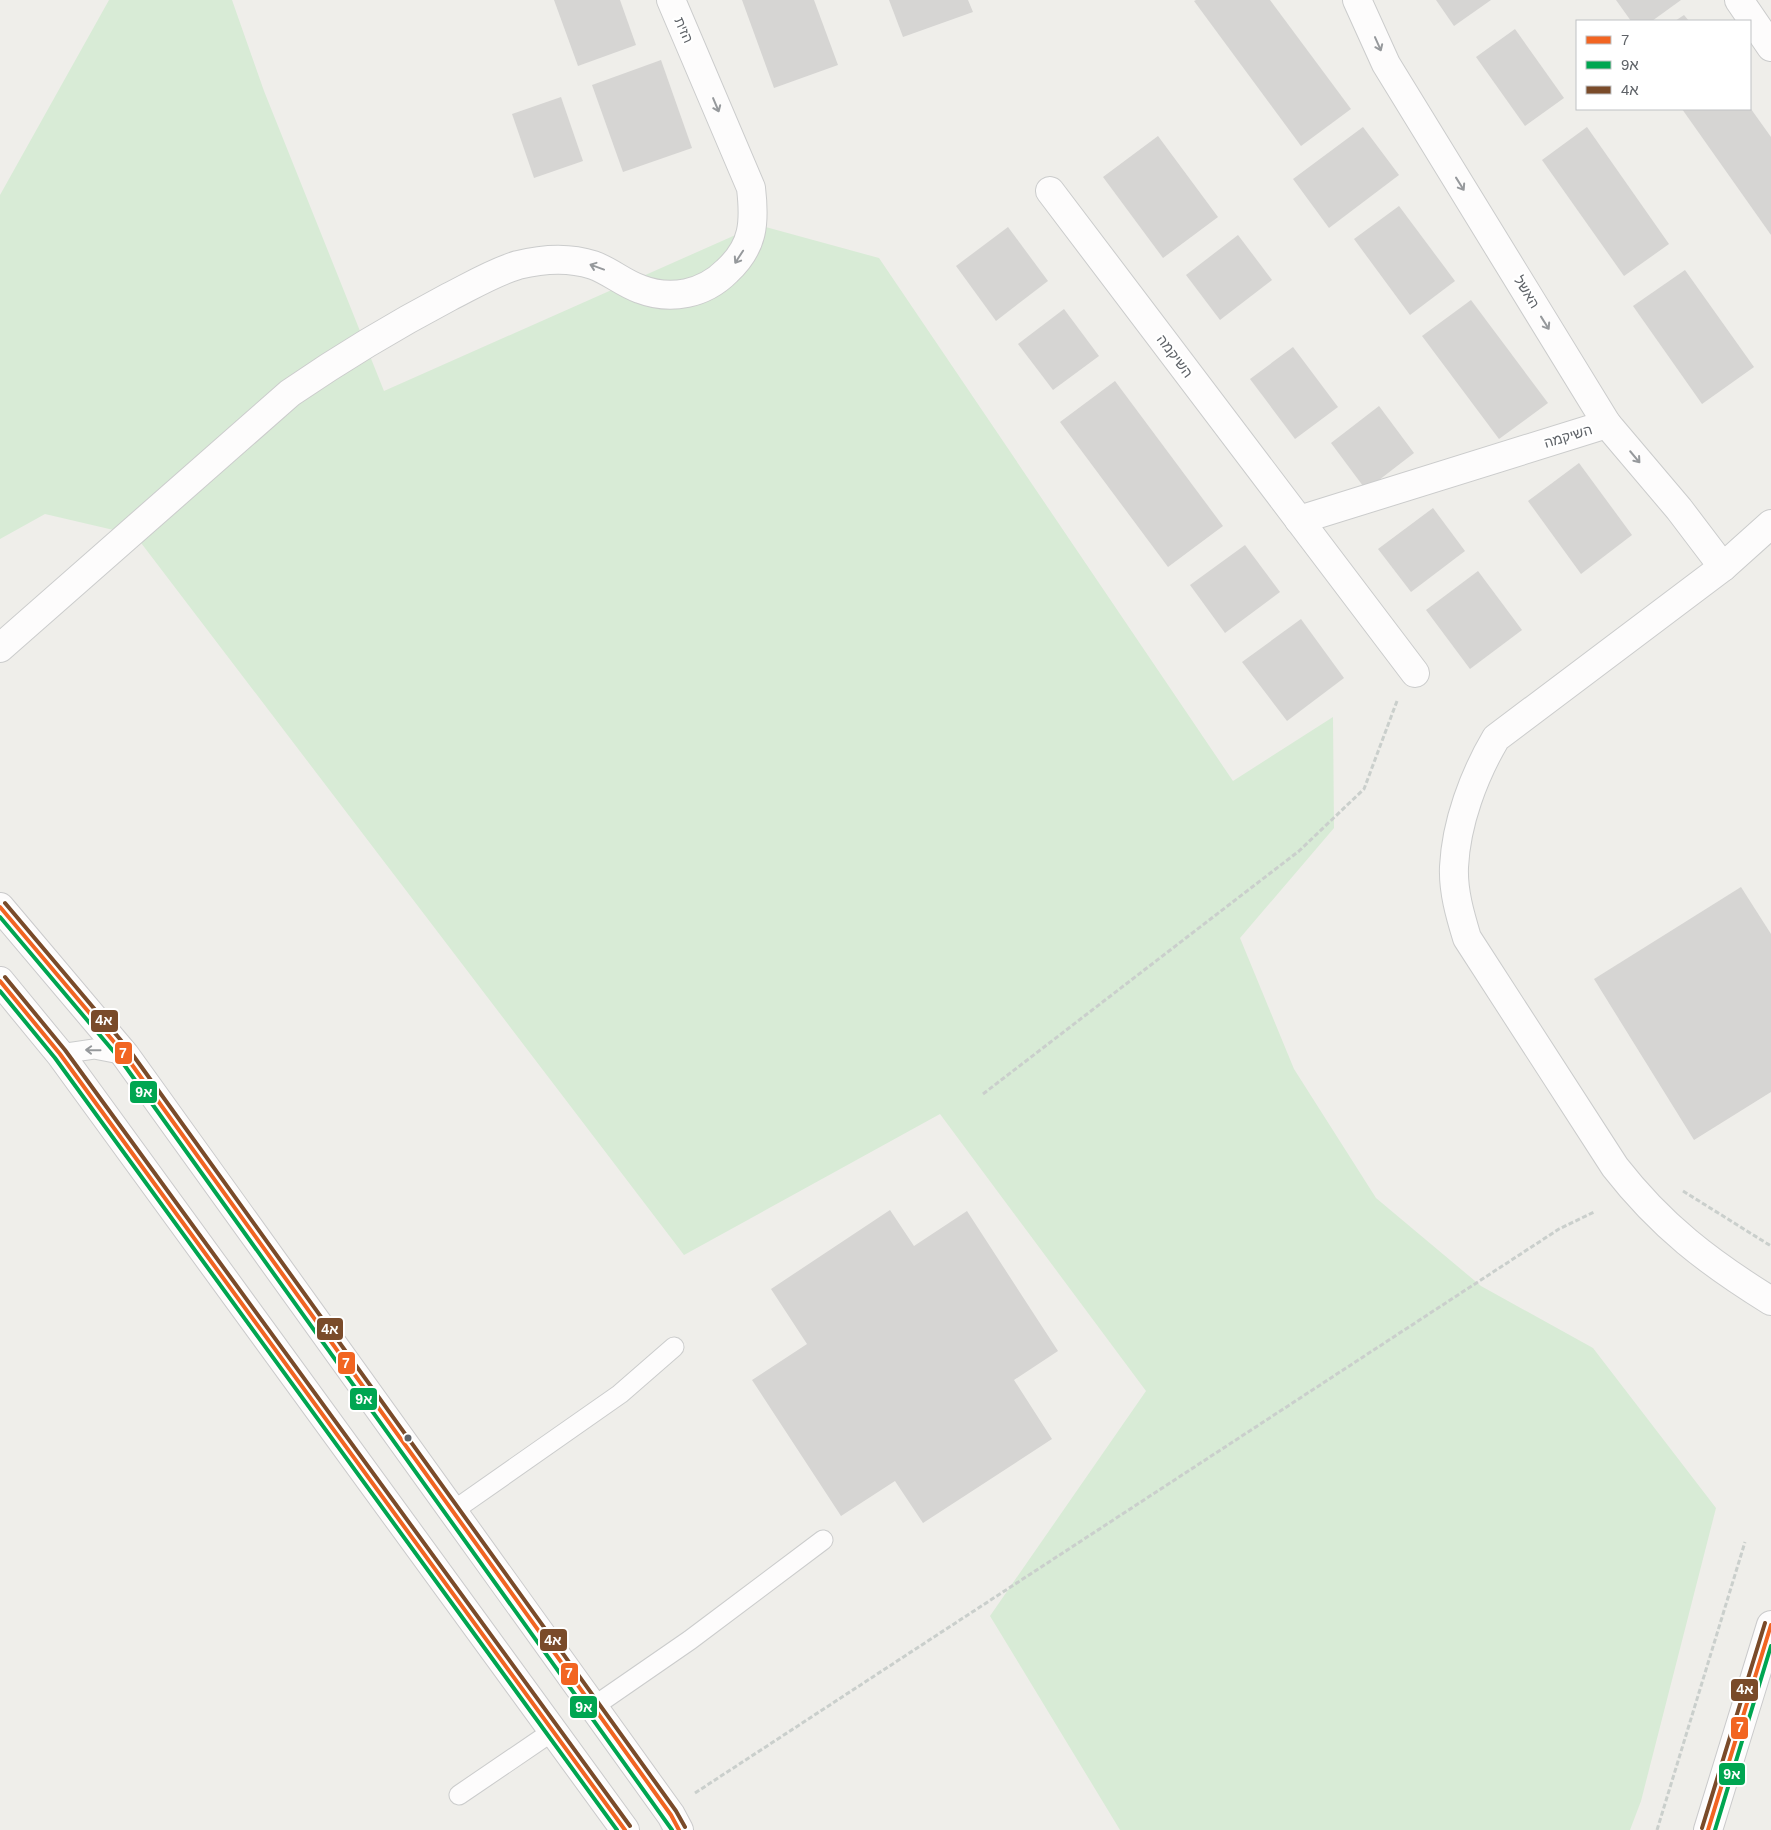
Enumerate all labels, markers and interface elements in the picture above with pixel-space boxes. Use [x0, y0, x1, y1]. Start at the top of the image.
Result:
street label: הזית [671, 15, 697, 45]
legend [1576, 20, 1751, 110]
text: 7 [1621, 31, 1629, 48]
one-way arrow [1373, 36, 1383, 51]
text: 9א [1621, 56, 1639, 73]
text: 4א [1621, 81, 1639, 98]
one-way arrow [711, 97, 721, 112]
one-way arrow [1456, 177, 1466, 191]
one-way arrow [734, 250, 745, 264]
one-way arrow [589, 262, 605, 271]
street label: האשל [1511, 273, 1543, 311]
one-way arrow [1541, 315, 1551, 329]
street label: השיקמה [1154, 331, 1196, 381]
street label: השיקמה [1542, 421, 1594, 451]
one-way arrow [1630, 451, 1641, 464]
line badge: 4א [90, 1009, 119, 1033]
text: 4א [95, 1012, 113, 1028]
line badge: 7 [114, 1041, 133, 1065]
one-way arrow [85, 1045, 102, 1055]
text: 7 [119, 1045, 127, 1061]
line badge: 9א [129, 1080, 158, 1104]
text: 9א [135, 1084, 153, 1100]
line badge: 4א [316, 1317, 344, 1341]
text: 4א [321, 1321, 339, 1337]
line badge: 7 [337, 1351, 356, 1375]
text: 7 [342, 1355, 350, 1371]
line badge: 9א [349, 1387, 378, 1411]
text: 9א [355, 1391, 373, 1407]
unlabelled marker [403, 1433, 413, 1443]
line badge: 4א [539, 1628, 568, 1652]
text: 4א [544, 1632, 562, 1648]
line badge: 7 [560, 1662, 579, 1686]
text: 7 [565, 1665, 573, 1681]
line badge: 4א [1730, 1678, 1759, 1702]
text: 4א [1736, 1681, 1754, 1697]
line badge: 9א [569, 1695, 598, 1719]
text: 9א [575, 1699, 593, 1715]
line badge: 7 [1730, 1716, 1749, 1740]
text: 7 [1736, 1719, 1744, 1735]
line badge: 9א [1718, 1762, 1746, 1786]
text: 9א [1723, 1766, 1741, 1782]

